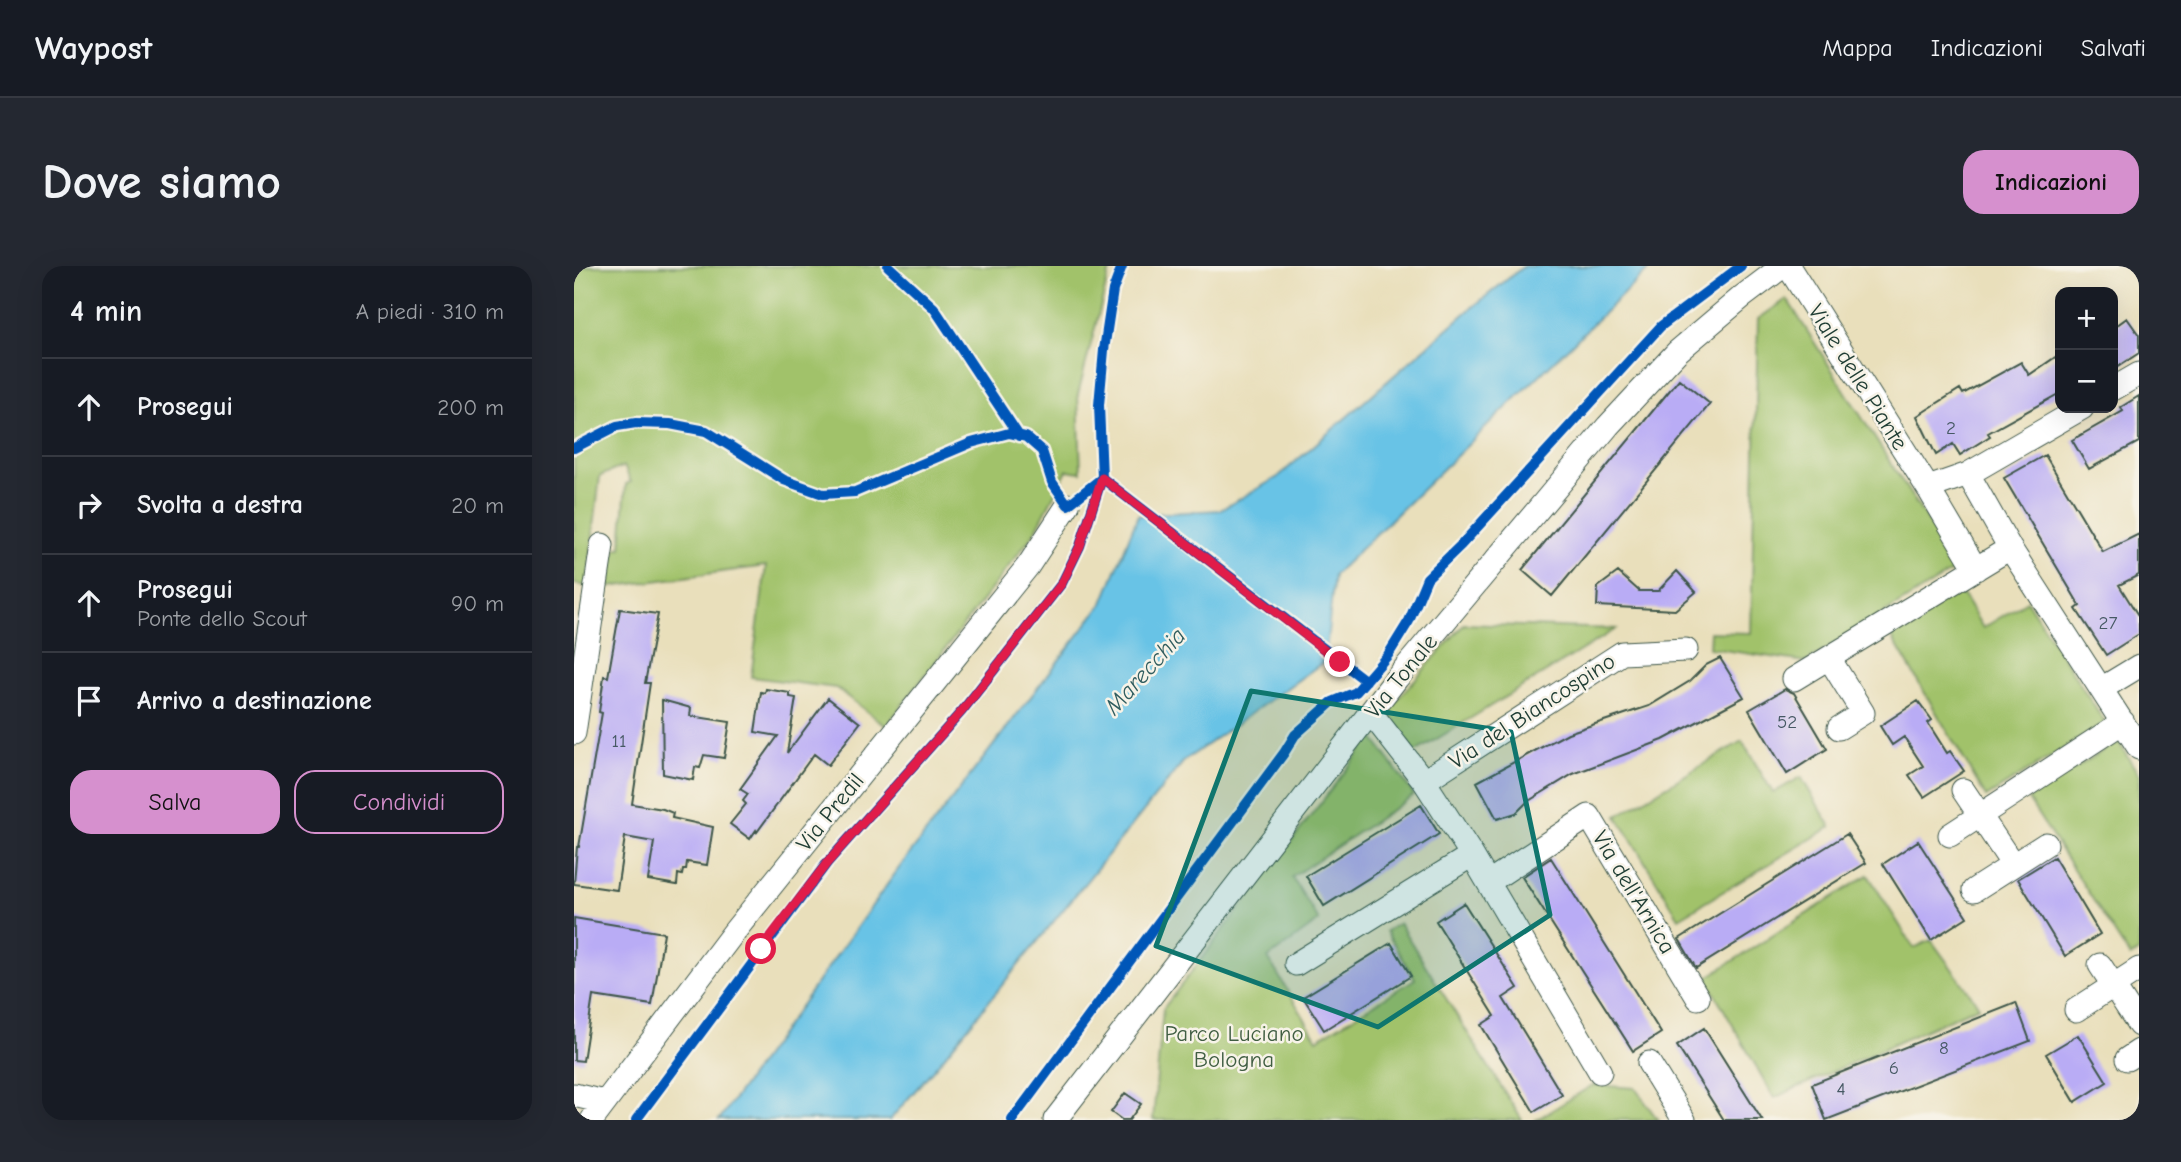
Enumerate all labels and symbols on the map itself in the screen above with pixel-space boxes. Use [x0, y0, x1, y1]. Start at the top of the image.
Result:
street label: Viale delle Piante [1802, 299, 1914, 455]
house number: 2 [1946, 417, 1956, 439]
house number: 27 [2099, 612, 2117, 634]
water label: Marecchia [1098, 622, 1191, 721]
street label: Via Tonale [1359, 629, 1443, 723]
route end [1324, 646, 1355, 677]
street label: Via del Biancospino [1444, 647, 1620, 775]
house number: 52 [1777, 711, 1797, 733]
house number: 11 [611, 730, 627, 752]
street label: Via Predil [790, 768, 870, 856]
street label: Via dell'Arnica [1587, 826, 1681, 958]
route start [745, 933, 776, 964]
park label: Parco Luciano Bologna [1164, 1020, 1304, 1073]
house number: 8 [1939, 1037, 1949, 1059]
house number: 6 [1889, 1057, 1899, 1079]
house number: 4 [1836, 1078, 1846, 1100]

